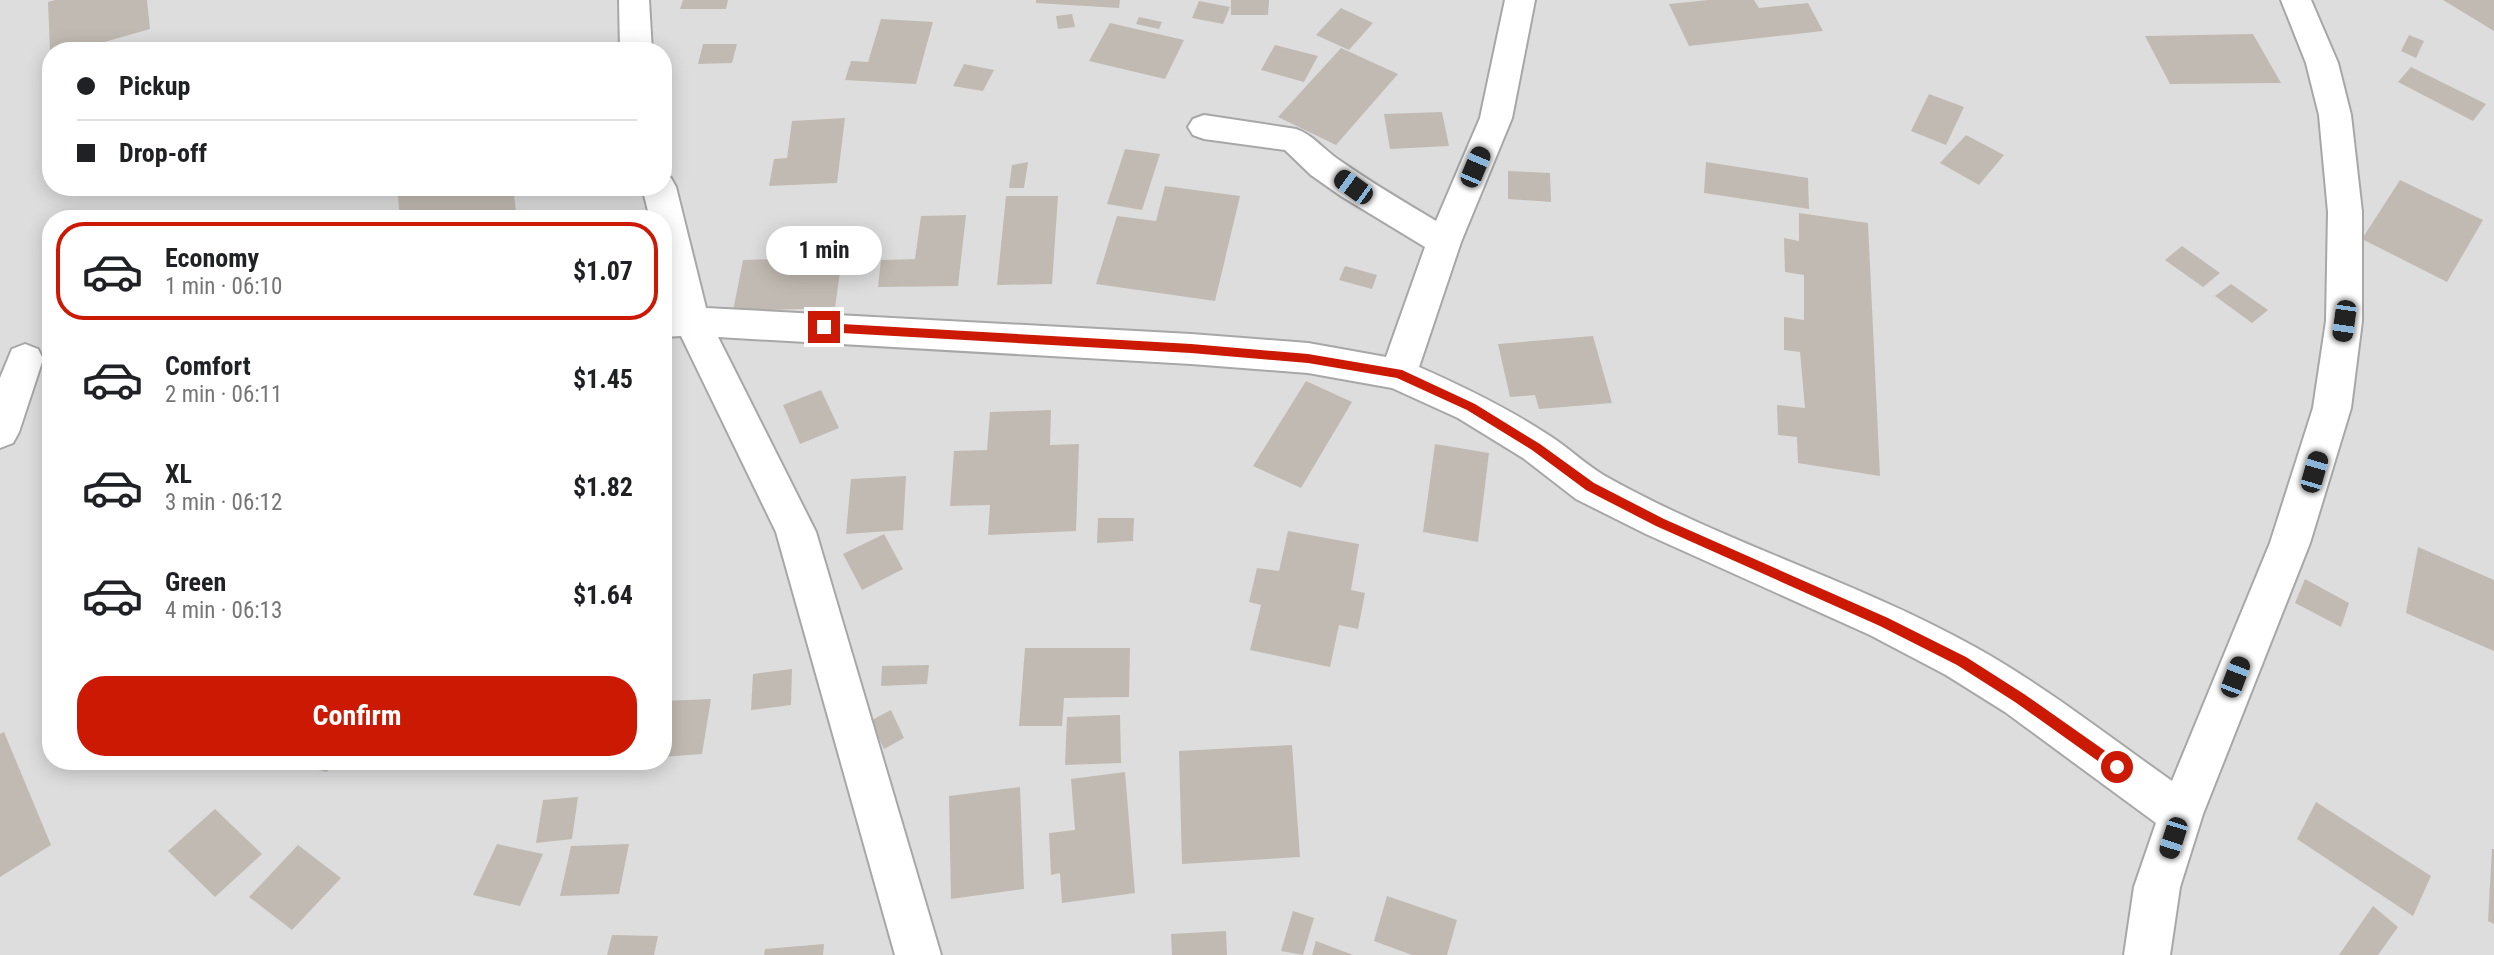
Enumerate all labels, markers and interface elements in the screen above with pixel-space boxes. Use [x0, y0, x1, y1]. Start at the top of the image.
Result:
text: Pickup [119, 71, 190, 101]
text: Drop-off [119, 138, 207, 168]
car [1458, 144, 1493, 190]
car [1330, 166, 1377, 208]
callout: 1 min [766, 226, 882, 274]
text: 1 min [798, 237, 850, 264]
icon: car [81, 240, 144, 303]
text: Economy [165, 243, 259, 273]
text: $1.07 [573, 256, 633, 286]
text: 1 min · 06:10 [165, 273, 282, 300]
car [2331, 299, 2358, 343]
route end [808, 311, 840, 343]
icon: car [81, 348, 144, 411]
text: Comfort [165, 351, 251, 381]
text: $1.45 [573, 364, 633, 394]
text: 2 min · 06:11 [165, 381, 282, 408]
car [2299, 449, 2330, 495]
icon: car [81, 456, 144, 519]
text: XL [165, 459, 192, 489]
text: $1.82 [573, 472, 633, 502]
text: 3 min · 06:12 [165, 489, 282, 516]
icon: car [81, 564, 144, 627]
text: Green [165, 567, 226, 597]
text: $1.64 [573, 580, 633, 610]
text: 4 min · 06:13 [165, 597, 282, 624]
car [2218, 654, 2253, 700]
button: Confirm [77, 676, 637, 756]
route start [2101, 751, 2133, 783]
car [2157, 815, 2190, 861]

